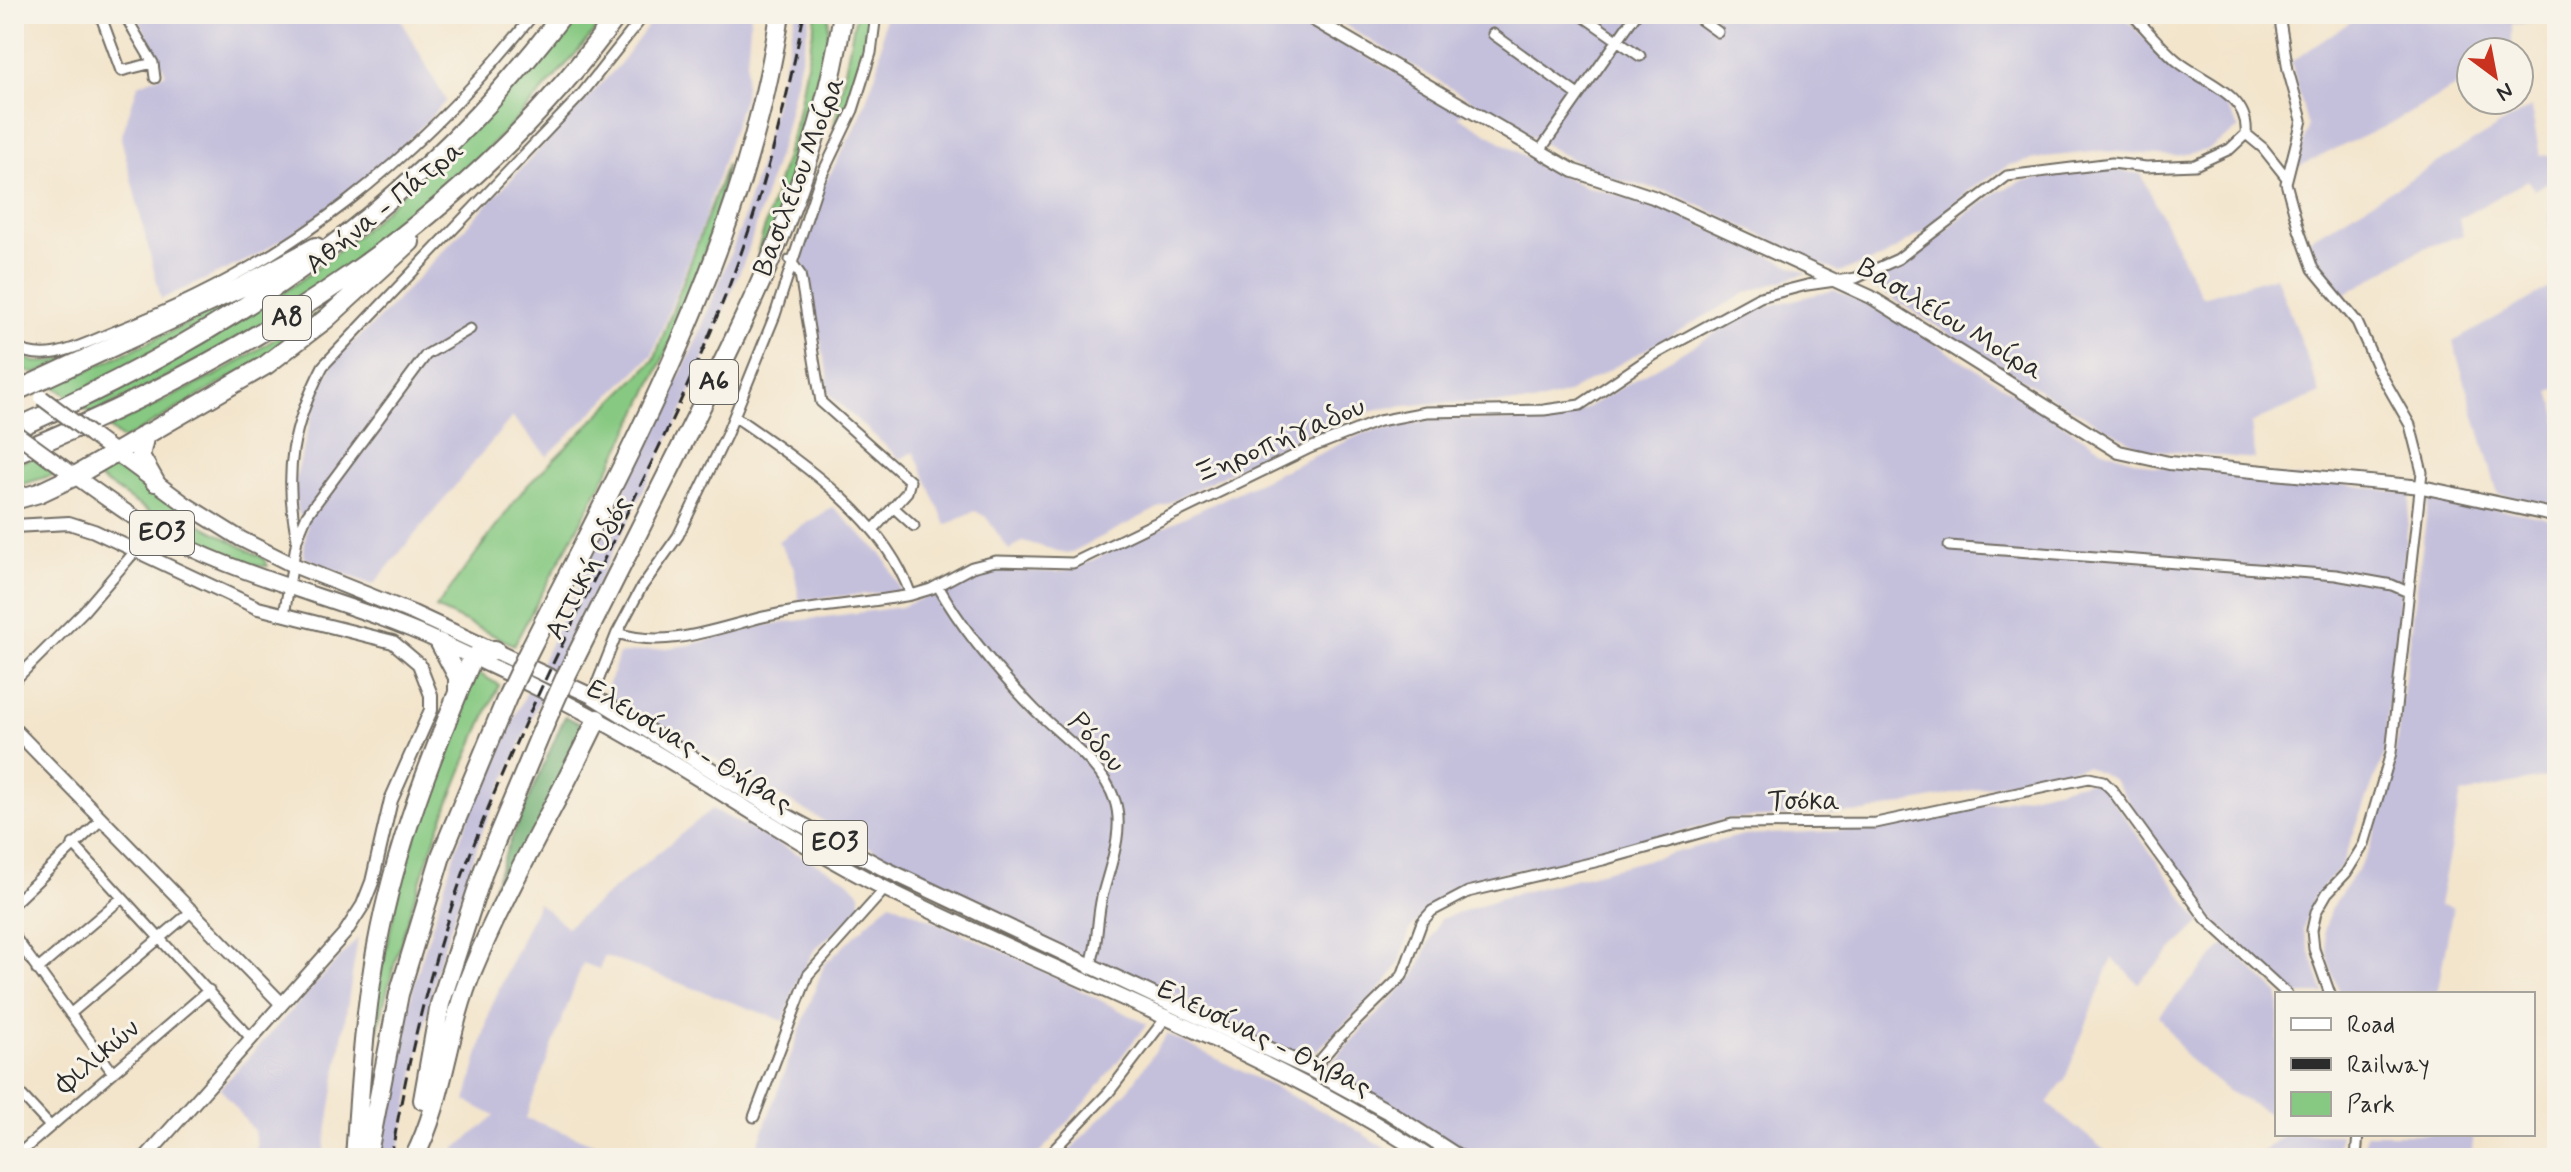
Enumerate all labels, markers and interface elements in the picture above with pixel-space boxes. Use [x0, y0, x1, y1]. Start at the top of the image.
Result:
north arrow [2455, 36, 2535, 116]
street label: Βασιλείου Μοίρα [745, 71, 855, 281]
text: N [2491, 76, 2518, 107]
street label: Αθήνα - Πάτρα [298, 132, 472, 284]
street label: Βασιλείου Μοίρα [1850, 250, 2050, 390]
road number: Α8 [263, 296, 311, 340]
road number: Α6 [690, 360, 738, 404]
street label: Ξηροπήγαδου [1189, 388, 1371, 494]
street label: Αττική Οδός [537, 490, 641, 646]
road number: ΕΟ3 [130, 511, 194, 555]
street label: Ελευσίνας - Θήβας [579, 671, 799, 823]
street label: Ρόδου [1059, 705, 1133, 781]
street label: Τσόκα [1767, 783, 1841, 821]
road number: ΕΟ3 [803, 821, 867, 865]
street label: Ελευσίνας - Θήβας [1151, 971, 1377, 1107]
legend [2275, 992, 2535, 1136]
text: Road [2347, 1010, 2395, 1041]
street label: Φιλικών [47, 1011, 148, 1104]
text: Railway [2347, 1050, 2430, 1081]
text: Park [2347, 1090, 2395, 1121]

